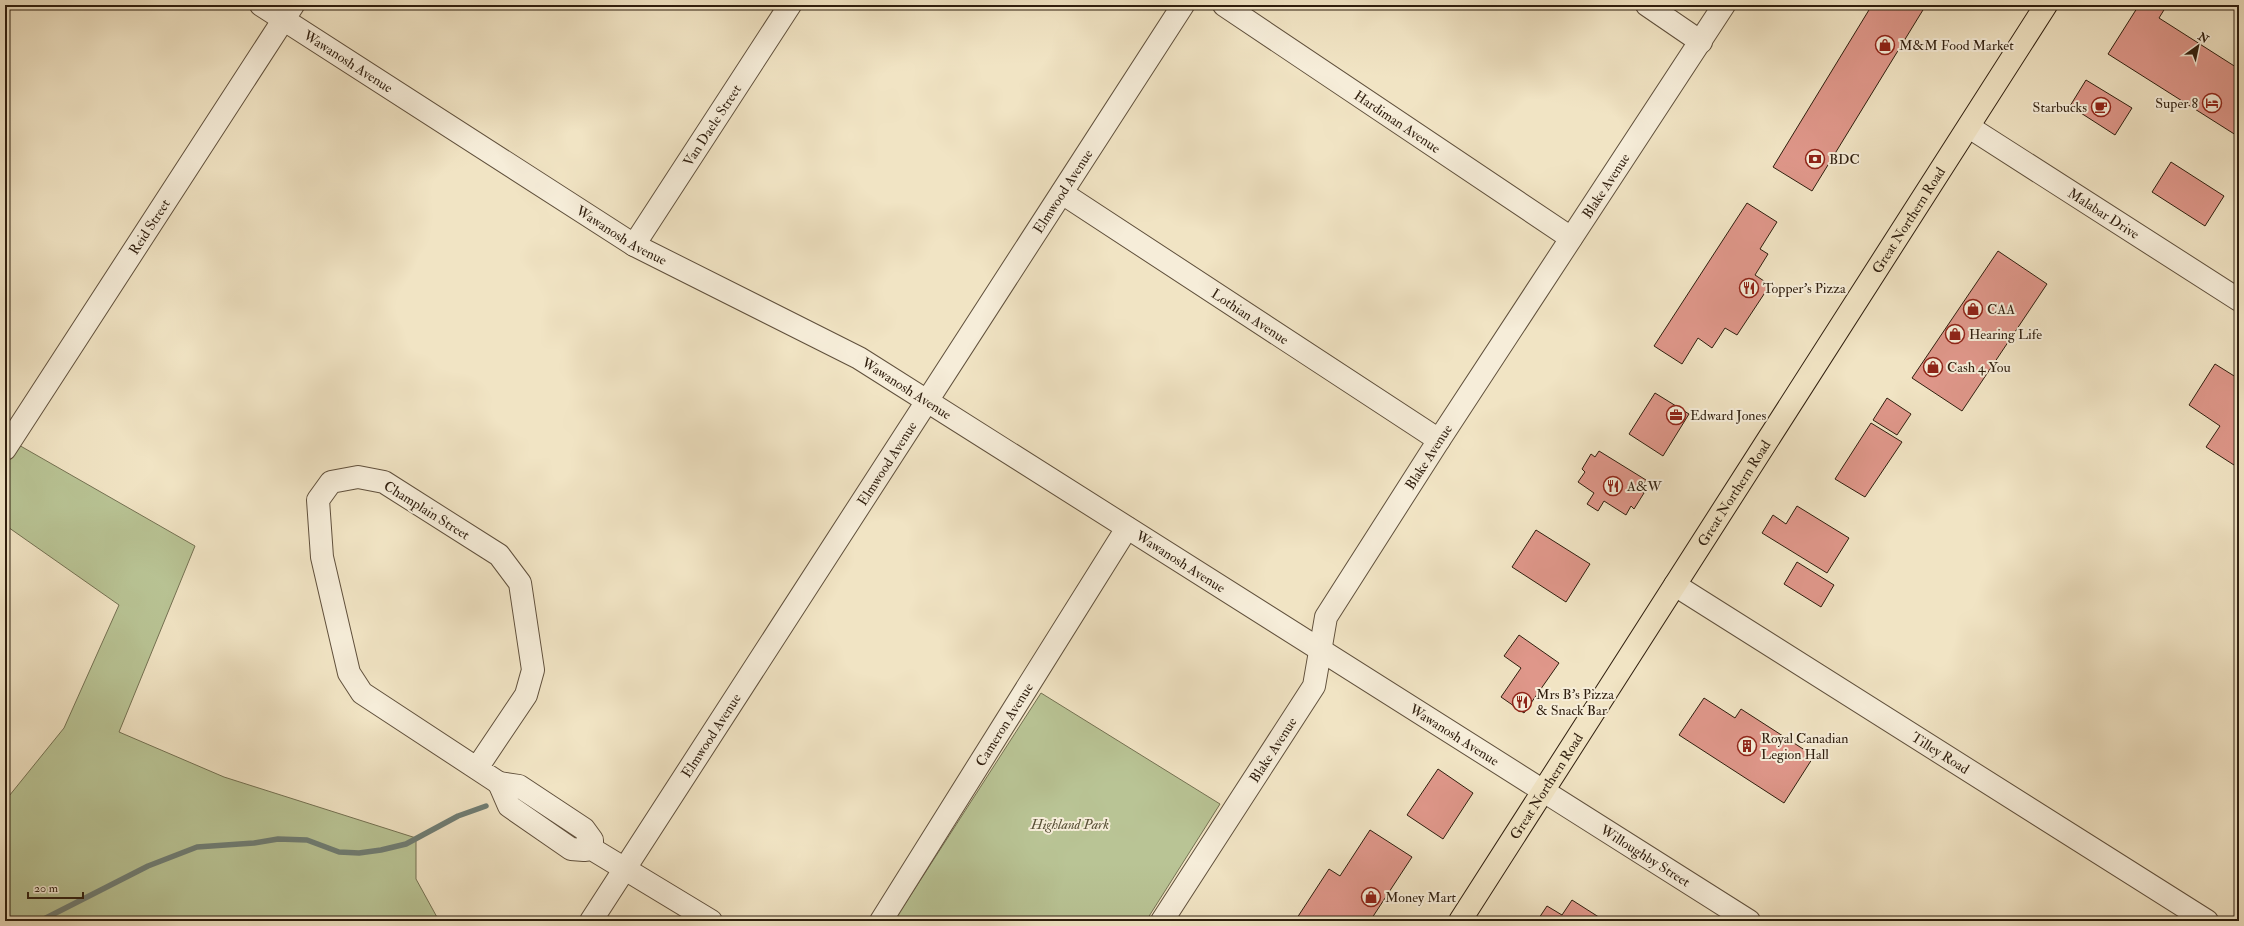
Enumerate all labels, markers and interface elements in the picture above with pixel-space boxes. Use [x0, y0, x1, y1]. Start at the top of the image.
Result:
street label: Wawanosh Avenue [300, 26, 396, 97]
north arrow [2178, 26, 2218, 66]
text: N [2195, 29, 2212, 47]
shop icon: M&M Food Market [1874, 34, 1896, 56]
place label: M&M Food Market [1899, 37, 2014, 54]
street label: Van Daele Street [680, 81, 745, 169]
street label: Hardiman Avenue [1351, 87, 1444, 157]
hotel icon: Super 8 [2201, 92, 2223, 114]
place label: Super 8 [2155, 95, 2198, 113]
cafe icon: Starbucks [2090, 96, 2112, 118]
place label: Starbucks [2033, 99, 2087, 116]
street label: Elmwood Avenue [1030, 146, 1097, 237]
bank icon: BDC [1804, 148, 1826, 170]
street label: Blake Avenue [1579, 150, 1634, 222]
place label: BDC [1829, 151, 1860, 168]
street label: Great Northern Road [1869, 164, 1949, 277]
street label: Malabar Drive [2065, 185, 2142, 243]
street label: Reid Street [125, 195, 174, 258]
street label: Wawanosh Avenue [572, 202, 670, 269]
restaurant icon: Topper's Pizza [1738, 277, 1760, 299]
place label: Topper's Pizza [1763, 280, 1846, 298]
street label: Lothian Avenue [1208, 285, 1292, 348]
shop icon: CAA [1962, 298, 1984, 320]
place label: CAA [1987, 301, 2015, 318]
shop icon: Hearing Life [1944, 323, 1966, 345]
place label: Hearing Life [1969, 326, 2042, 343]
street label: Wawanosh Avenue [858, 354, 955, 423]
shop icon: Cash 4 You [1922, 356, 1944, 378]
place label: Cash 4 You [1947, 359, 2011, 376]
office icon: Edward Jones [1665, 404, 1687, 426]
place label: Edward Jones [1690, 407, 1766, 424]
street label: Elmwood Avenue [854, 418, 921, 509]
street label: Blake Avenue [1402, 421, 1456, 493]
street label: Great Northern Road [1694, 437, 1774, 550]
restaurant icon: A&W [1602, 475, 1624, 497]
street label: Champlain Street [380, 477, 473, 545]
place label: A&W [1626, 478, 1663, 495]
street label: Wawanosh Avenue [1132, 527, 1228, 597]
street label: Cameron Avenue [972, 680, 1037, 770]
place label: Mrs B's Pizza & Snack Bar [1536, 686, 1614, 719]
street label: Elmwood Avenue [678, 690, 745, 781]
restaurant icon: Mrs B's Pizza & Snack Bar [1511, 691, 1533, 713]
street label: Wawanosh Avenue [1406, 700, 1502, 770]
street label: Blake Avenue [1246, 714, 1301, 786]
street label: Tilley Road [1908, 728, 1972, 778]
street label: Great Northern Road [1506, 730, 1587, 843]
place label: Royal Canadian Legion Hall [1761, 730, 1848, 763]
building icon: Royal Canadian Legion Hall [1736, 735, 1758, 757]
park label: Highland Park [1030, 816, 1109, 833]
street label: Willoughby Street [1596, 821, 1694, 891]
scale bar [28, 874, 83, 900]
text: 20 m [34, 881, 59, 896]
shop icon: Money Mart [1360, 886, 1382, 908]
place label: Money Mart [1385, 889, 1457, 907]

